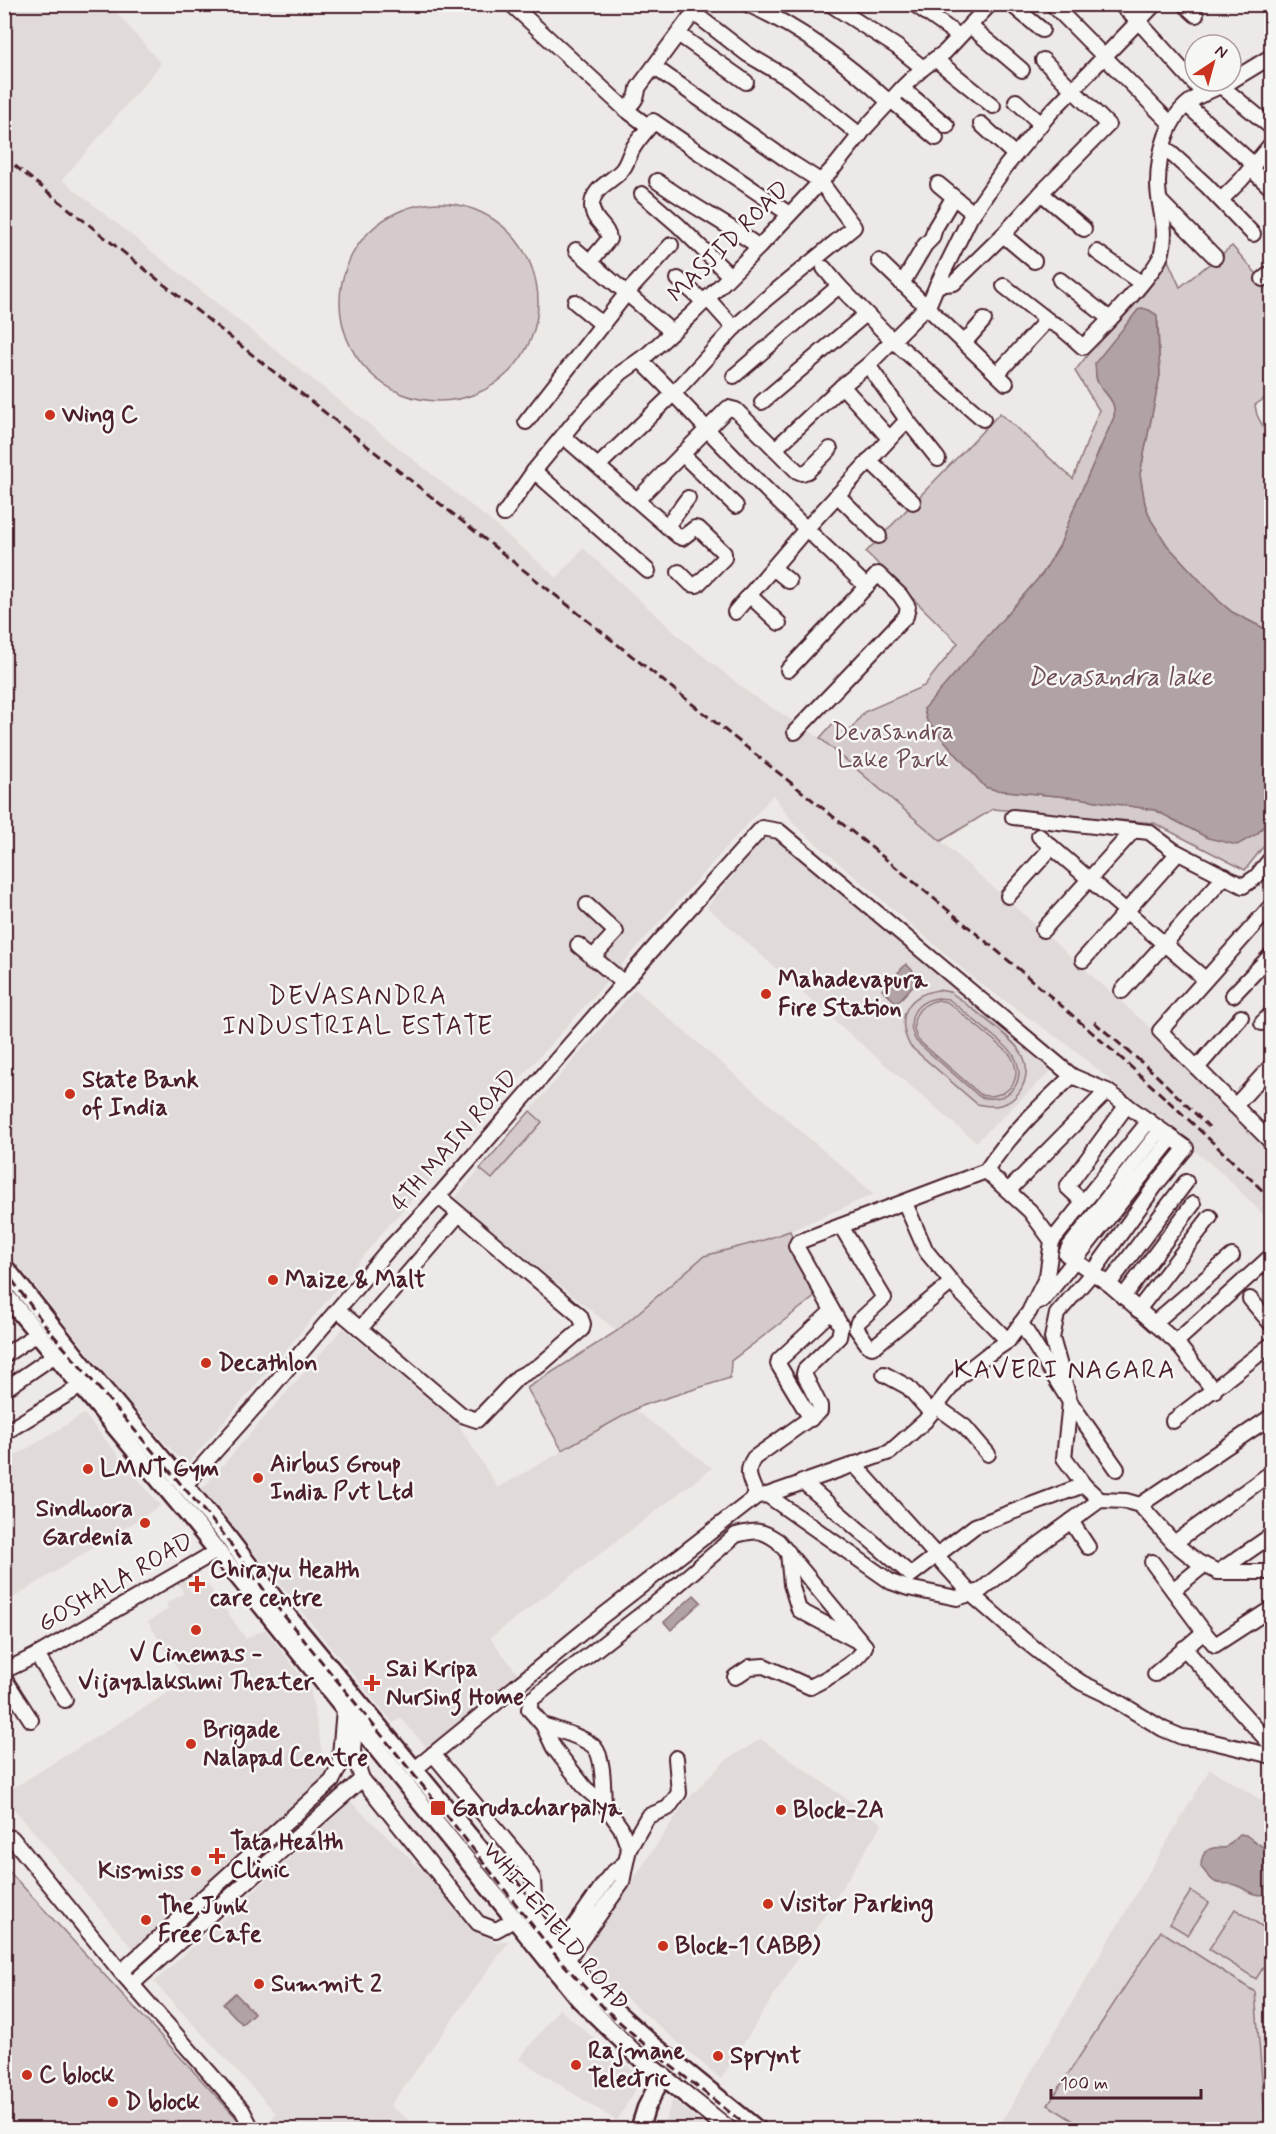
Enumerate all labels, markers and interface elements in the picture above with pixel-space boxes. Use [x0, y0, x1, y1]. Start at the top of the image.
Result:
north arrow [1183, 33, 1243, 93]
text: N [1210, 40, 1231, 64]
street label: MASJID ROAD [661, 174, 797, 310]
place label: Wing C [61, 400, 139, 434]
marker: Wing C [43, 408, 57, 422]
water label: Devasandra lake [1027, 661, 1213, 695]
park label: Devasandra Lake Park [832, 717, 954, 776]
place label: Mahadevapura Fire Station [778, 965, 928, 1024]
district label: DEVASANDRA INDUSTRIAL ESTATE [222, 980, 494, 1044]
marker: Mahadevapura Fire Station [759, 987, 773, 1001]
street label: 4TH MAIN ROAD [385, 1063, 525, 1219]
place label: State Bank of India [82, 1065, 199, 1124]
marker: State Bank of India [63, 1087, 77, 1101]
place label: Maize & Malt [285, 1265, 426, 1296]
marker: Maize & Malt [266, 1273, 280, 1287]
place label: Decathlon [218, 1348, 318, 1379]
district label: KAVERI NAGARA [954, 1354, 1176, 1388]
marker: Decathlon [199, 1356, 213, 1370]
place label: Airbus Group India Pvt Ltd [270, 1449, 413, 1508]
place label: LMNT Gym [100, 1454, 219, 1485]
marker: LMNT Gym [81, 1462, 95, 1476]
marker: Airbus Group India Pvt Ltd [251, 1471, 265, 1485]
place label: Sindhoora Gardenia [36, 1494, 133, 1553]
marker: Sindhoora Gardenia [138, 1516, 152, 1530]
street label: GOSHALA ROAD [33, 1526, 199, 1640]
place label: Chirayu Health care centre [210, 1555, 360, 1614]
marker: Chirayu Health care centre [188, 1575, 206, 1593]
marker: V Cinemas - Vijayalakshmi Theater [189, 1623, 203, 1637]
place label: V Cinemas - Vijayalakshmi Theater [78, 1639, 315, 1698]
place label: Sai Kripa Nursing Home [386, 1654, 524, 1716]
marker: Sai Kripa Nursing Home [363, 1674, 381, 1692]
place label: Brigade Nalapad Centre [203, 1715, 368, 1774]
marker: Brigade Nalapad Centre [184, 1737, 198, 1751]
place label: Garudacharpalya [452, 1793, 623, 1824]
place label: Block-2A [793, 1795, 884, 1826]
marker: Garudacharpalya [429, 1799, 447, 1817]
marker: Block-2A [774, 1803, 788, 1817]
place label: Tata Health Clinic [230, 1827, 344, 1886]
street label: WHITEFIELD ROAD [475, 1836, 635, 2018]
marker: Tata Health Clinic [208, 1847, 226, 1865]
place label: Kismiss [98, 1856, 184, 1887]
marker: Kismiss [189, 1864, 203, 1878]
place label: Visitor Parking [780, 1889, 933, 1923]
place label: The Junk Free Cafe [158, 1891, 262, 1950]
marker: Visitor Parking [761, 1897, 775, 1911]
marker: The Junk Free Cafe [139, 1913, 153, 1927]
place label: Block-1 (ABB) [675, 1931, 821, 1962]
marker: Block-1 (ABB) [656, 1939, 670, 1953]
place label: Summit 2 [271, 1969, 382, 2000]
marker: Summit 2 [252, 1977, 266, 1991]
place label: Rajmane Telectric [588, 2036, 685, 2095]
place label: Sprynt [730, 2041, 802, 2072]
marker: Sprynt [711, 2049, 725, 2063]
marker: Rajmane Telectric [569, 2058, 583, 2072]
place label: C block [39, 2060, 115, 2091]
scale bar [1051, 2062, 1201, 2100]
marker: C block [20, 2068, 34, 2082]
text: 100 m [1060, 2072, 1108, 2096]
place label: D block [125, 2087, 200, 2118]
marker: D block [106, 2095, 120, 2109]

